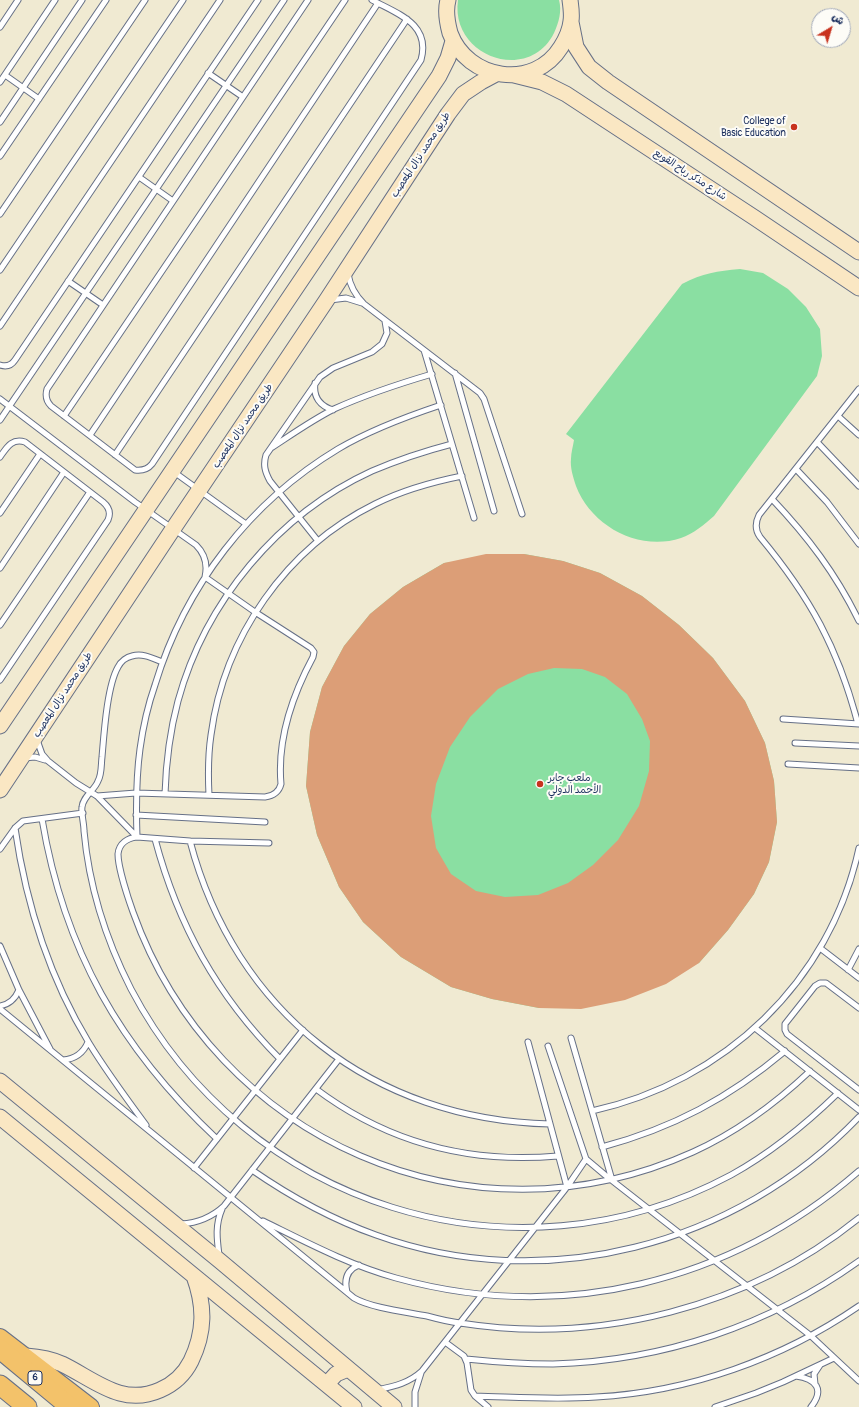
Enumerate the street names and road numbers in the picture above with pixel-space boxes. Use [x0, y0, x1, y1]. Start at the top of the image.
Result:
street label: طريق محمد نزال المعصب [389, 110, 453, 200]
street label: شارع مذكر رباح القوبع [651, 147, 729, 203]
street label: طريق محمد نزال المعصب [210, 381, 276, 471]
street label: طريق محمد نزال المعصب [31, 650, 95, 740]
road number: 6 [28, 1371, 42, 1385]

